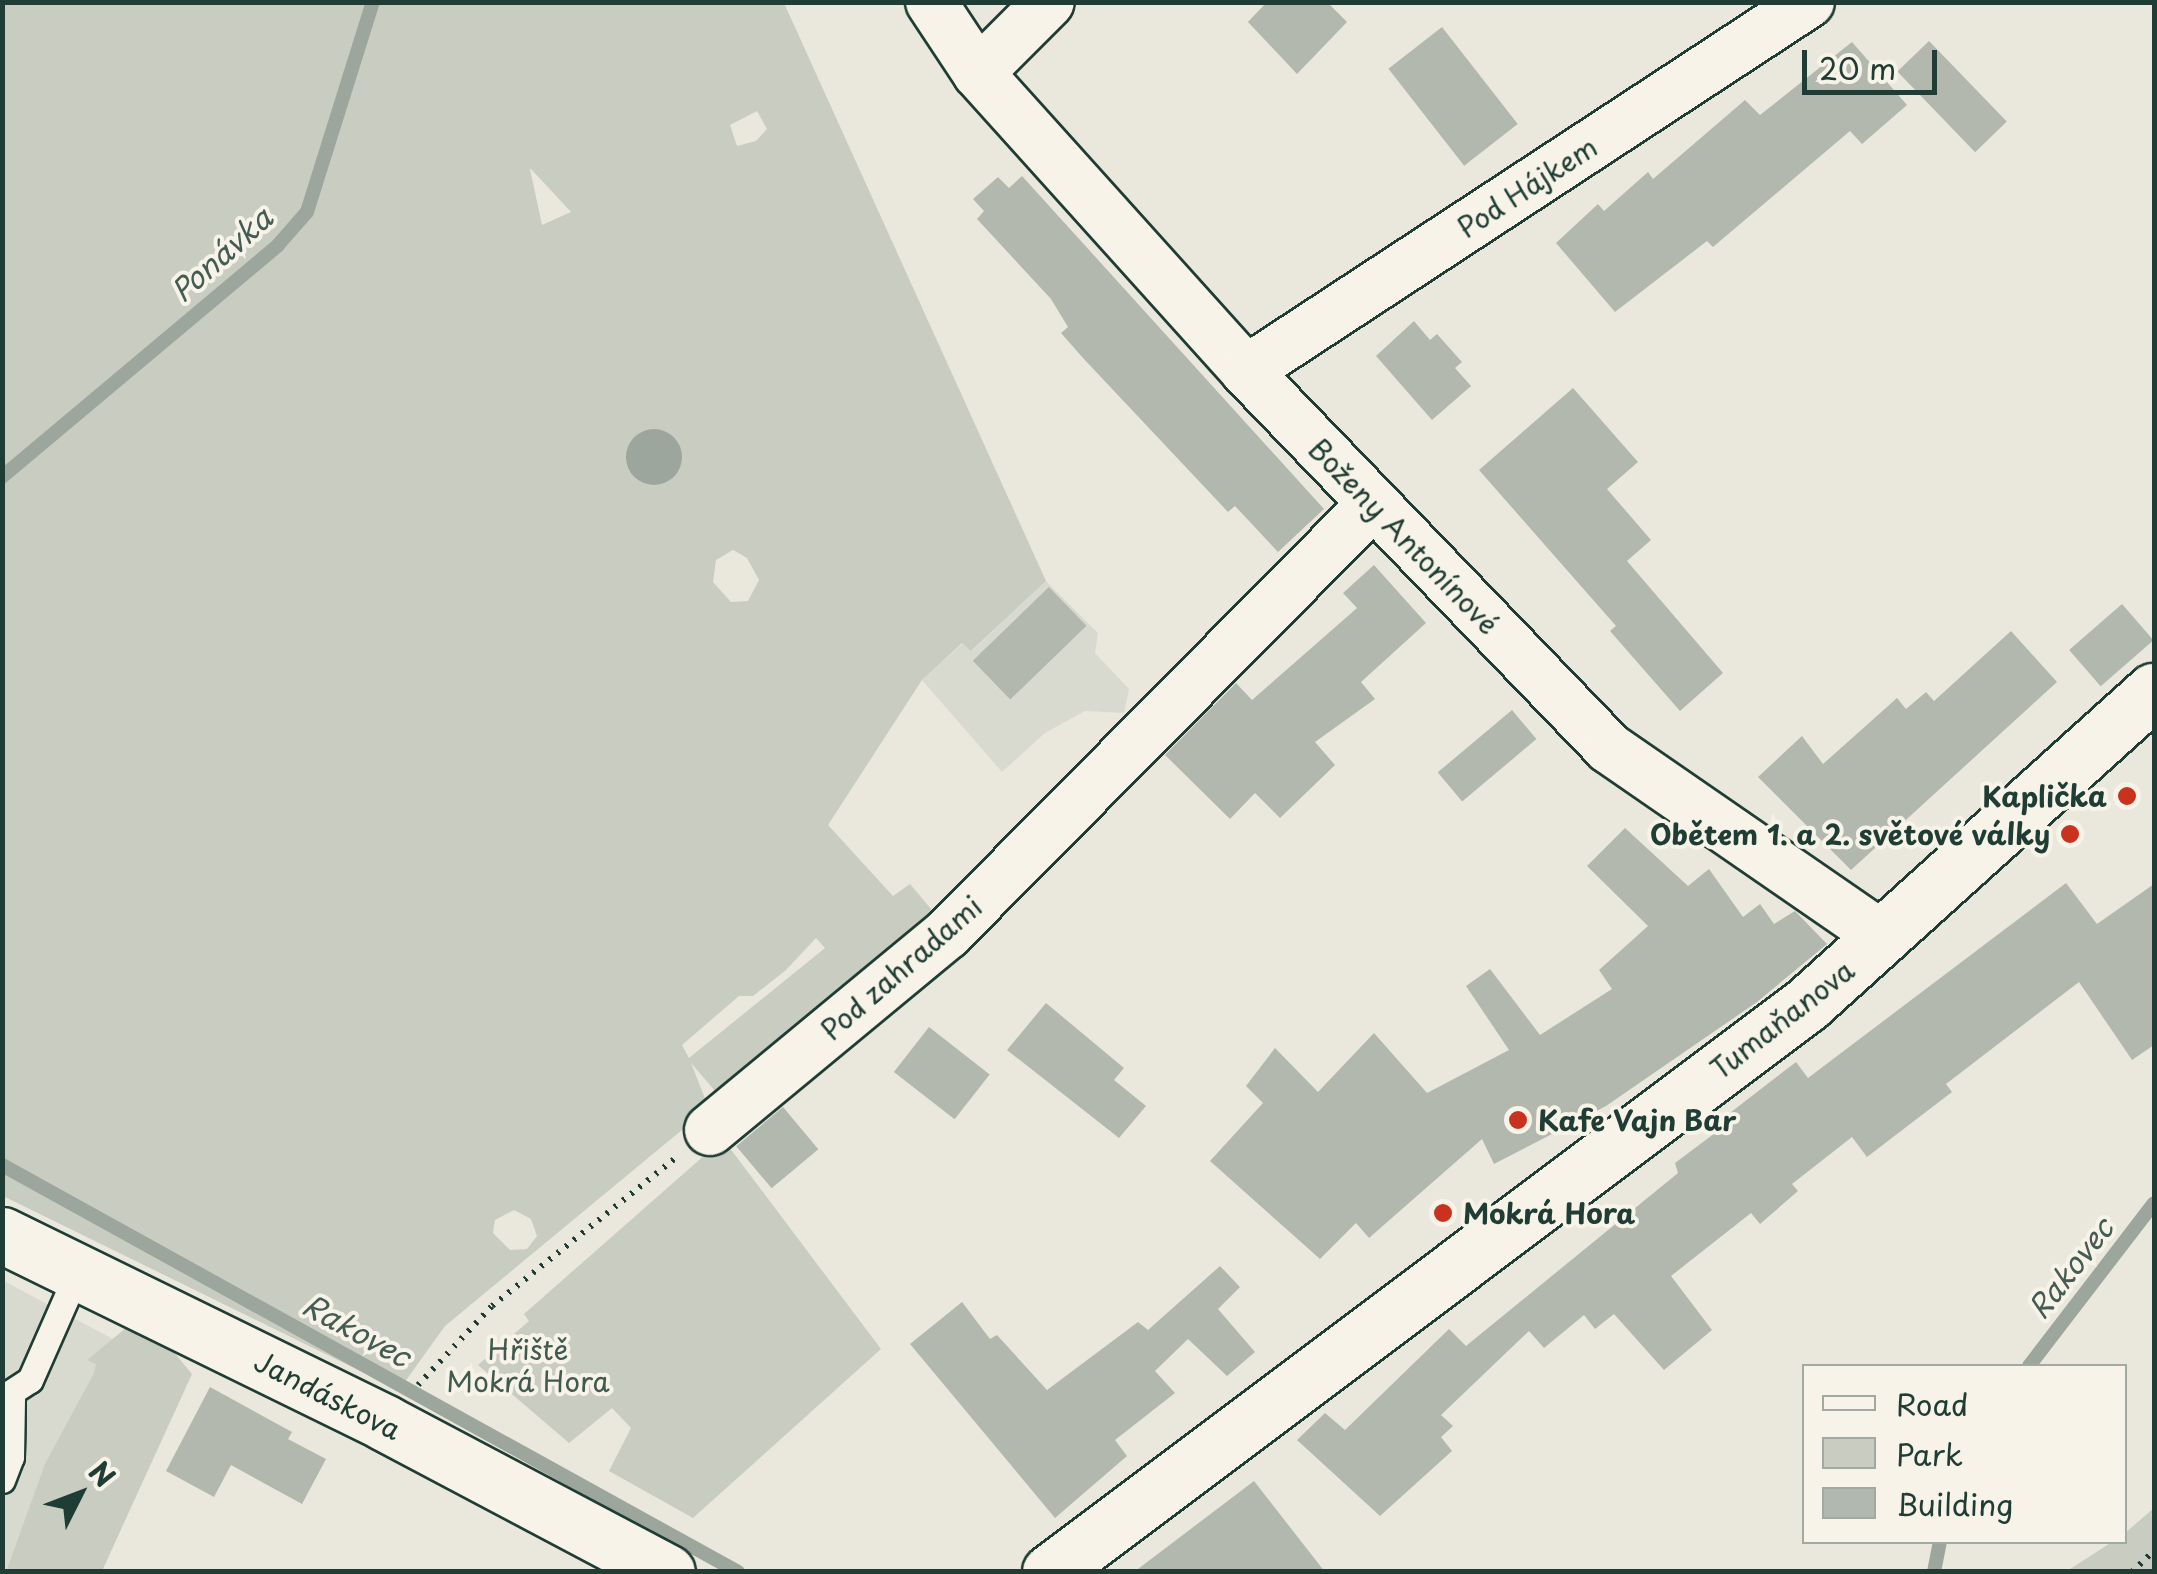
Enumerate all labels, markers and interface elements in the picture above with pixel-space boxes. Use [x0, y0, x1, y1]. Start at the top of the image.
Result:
scale bar [1807, 30, 1942, 92]
text: 20 m [1819, 45, 1896, 90]
street label: Pod Hájkem [1451, 129, 1603, 245]
water label: Ponávka [163, 199, 279, 309]
street label: Boženy Antonínové [1303, 432, 1505, 640]
place label: Kaplička [1982, 779, 2107, 813]
marker: Kaplička [2116, 785, 2138, 807]
place label: Obětem 1. a 2. světové války [1645, 817, 2050, 851]
marker: Obětem 1. a 2. světové války [2059, 823, 2081, 845]
street label: Pod zahradami [814, 889, 988, 1047]
street label: Tumaňanova [1704, 953, 1860, 1085]
place label: Kafe Vajn Bar [1538, 1103, 1738, 1137]
marker: Kafe Vajn Bar [1507, 1109, 1529, 1131]
place label: Mokrá Hora [1463, 1196, 1637, 1230]
marker: Mokrá Hora [1432, 1202, 1454, 1224]
water label: Rakovec [2020, 1211, 2120, 1325]
water label: Rakovec [297, 1286, 417, 1374]
park label: Hřiště Mokrá Hora [446, 1332, 610, 1398]
street label: Jandáskova [249, 1344, 407, 1446]
legend [1802, 1364, 2127, 1544]
text: Road [1896, 1381, 1969, 1426]
text: Park [1896, 1431, 1963, 1476]
north arrow [30, 1444, 130, 1544]
text: N [79, 1451, 126, 1496]
text: Building [1896, 1481, 2013, 1526]

